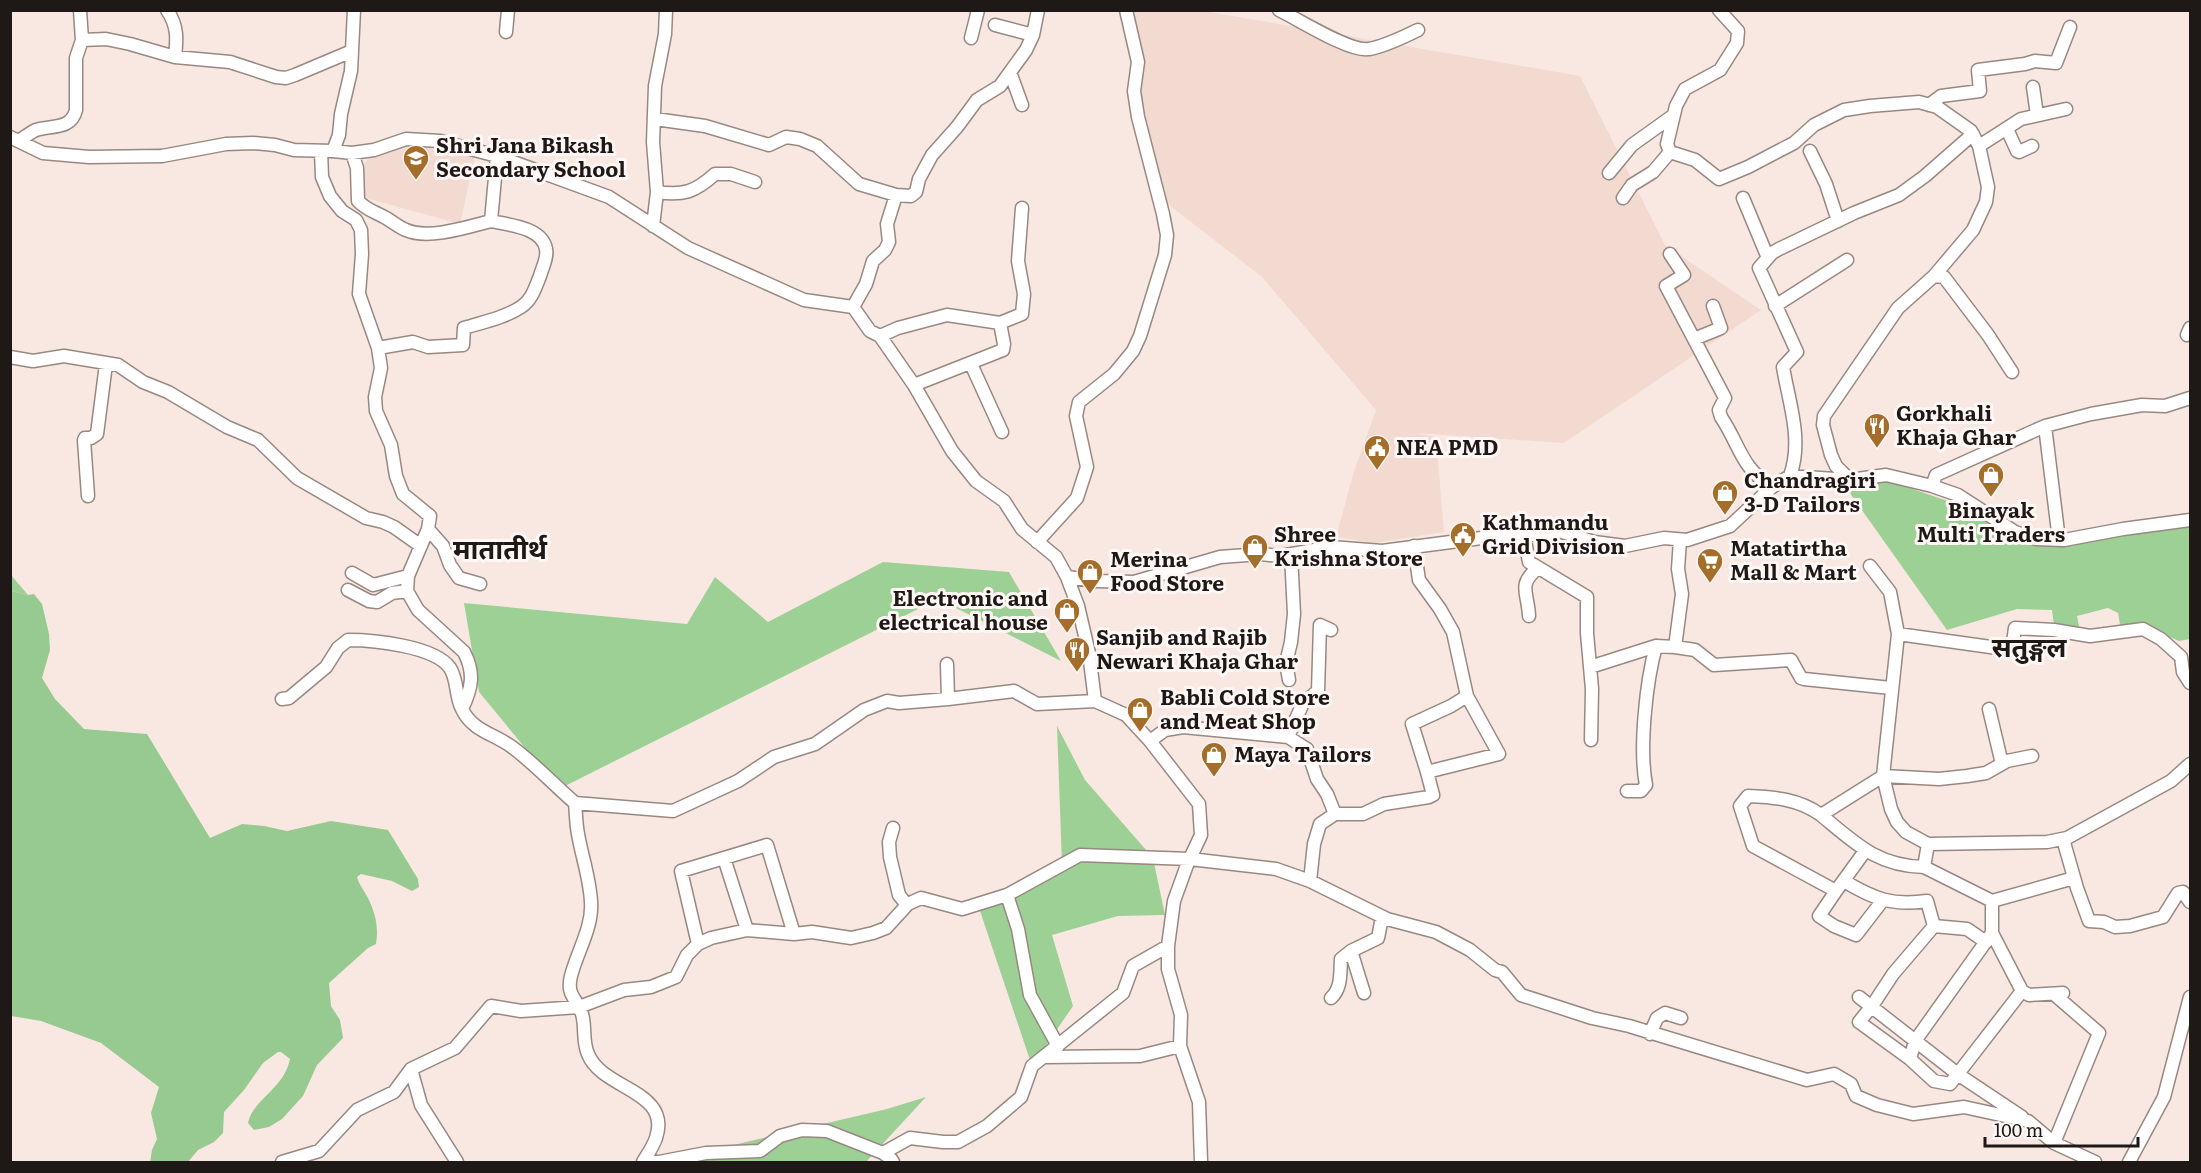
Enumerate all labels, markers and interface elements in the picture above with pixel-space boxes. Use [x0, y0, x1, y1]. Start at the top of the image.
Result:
place label: Shri Jana Bikash Secondary School [436, 128, 626, 183]
school or university icon: Shri Jana Bikash Secondary School [401, 143, 431, 181]
place label: Gorkhali Khaja Ghar [1896, 396, 2017, 451]
restaurant icon: Gorkhali Khaja Ghar [1862, 411, 1892, 449]
place label: NEA PMD [1396, 430, 1498, 461]
public building icon: NEA PMD [1362, 433, 1392, 471]
shop icon: Binayak Multi Traders [1976, 460, 2006, 498]
place label: Chandragiri 3-D Tailors [1744, 463, 1877, 518]
shop icon: Chandragiri 3-D Tailors [1710, 478, 1740, 516]
place label: Binayak Multi Traders [1917, 493, 2065, 548]
place label: Kathmandu Grid Division [1482, 505, 1625, 560]
place label: Shree Krishna Store [1274, 517, 1423, 572]
public building icon: Kathmandu Grid Division [1448, 520, 1478, 558]
district label: मातातीर्थ [453, 527, 548, 567]
place label: Matatirtha Mall & Mart [1730, 531, 1858, 586]
shop icon: Shree Krishna Store [1240, 532, 1270, 570]
place label: Merina Food Store [1110, 542, 1224, 597]
supermarket icon: Matatirtha Mall & Mart [1695, 546, 1725, 584]
shop icon: Merina Food Store [1075, 557, 1105, 595]
place label: Electronic and electrical house [878, 581, 1048, 636]
shop icon: Electronic and electrical house [1052, 596, 1082, 634]
place label: Sanjib and Rajib Newari Khaja Ghar [1096, 620, 1299, 675]
district label: सतुङ्गल [1992, 625, 2067, 665]
restaurant icon: Sanjib and Rajib Newari Khaja Ghar [1062, 635, 1092, 673]
place label: Babli Cold Store and Meat Shop [1160, 680, 1330, 735]
shop icon: Babli Cold Store and Meat Shop [1125, 695, 1155, 733]
place label: Maya Tailors [1234, 737, 1371, 768]
shop icon: Maya Tailors [1199, 740, 1229, 778]
scale bar [1985, 1110, 2138, 1148]
text: 100 m [1994, 1116, 2043, 1143]

